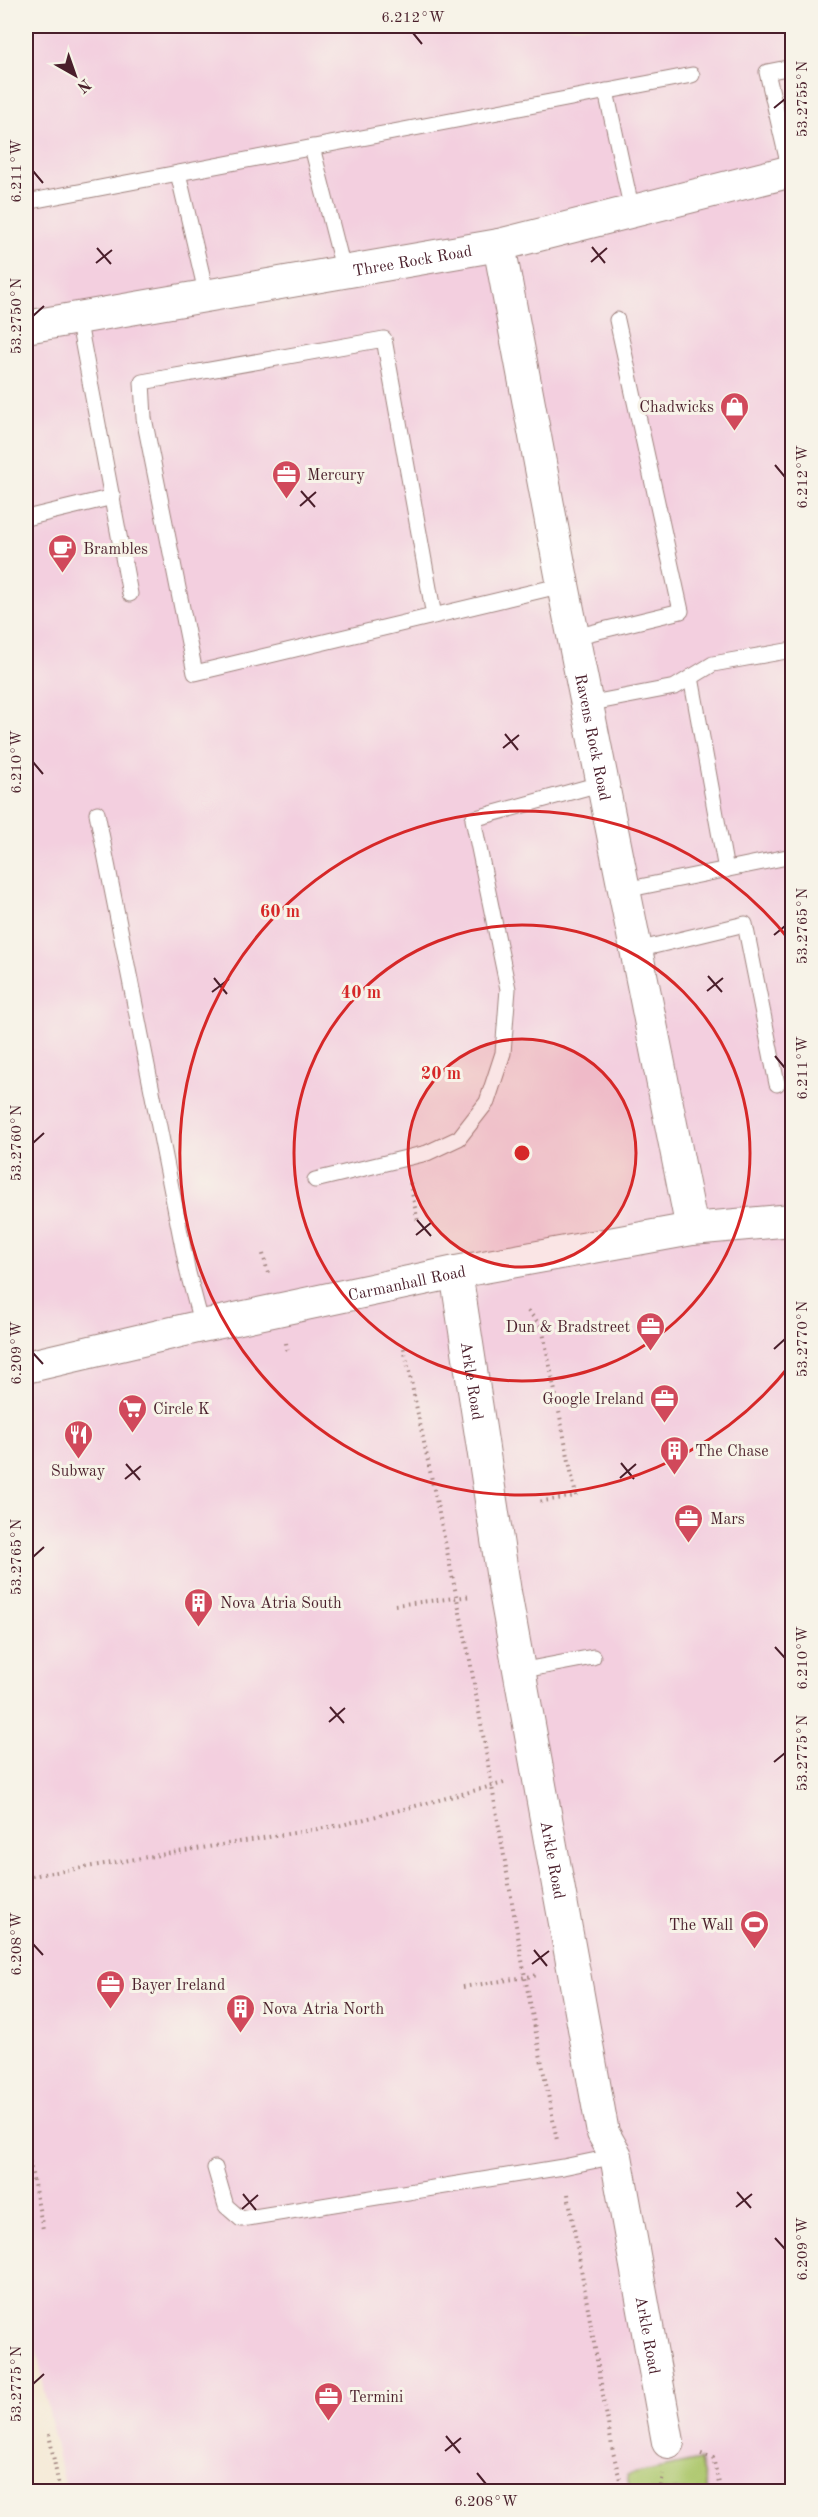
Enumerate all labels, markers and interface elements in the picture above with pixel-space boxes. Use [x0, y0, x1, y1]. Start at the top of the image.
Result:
text: 6.212°W [381, 11, 445, 26]
north arrow [45, 45, 105, 105]
text: 53.2755°N [796, 60, 811, 137]
text: N [73, 75, 93, 96]
text: 6.211°W [10, 139, 25, 203]
street label: Three Rock Road [352, 244, 473, 280]
text: 53.2750°N [10, 277, 25, 354]
shop icon: Chadwicks [719, 390, 751, 432]
place label: Chadwicks [639, 400, 714, 416]
text: 6.212°W [796, 445, 811, 509]
office icon: Mercury [270, 458, 302, 500]
place label: Mercury [307, 468, 365, 484]
cafe icon: Brambles [46, 532, 78, 574]
place label: Brambles [83, 542, 148, 558]
street label: Ravens Rock Road [571, 673, 612, 802]
text: 6.210°W [10, 730, 25, 794]
text: 53.2765°N [796, 887, 811, 964]
text: 60 m [260, 903, 300, 921]
text: 40 m [341, 984, 381, 1002]
text: 6.211°W [796, 1036, 811, 1100]
text: 20 m [421, 1065, 461, 1083]
text: 53.2760°N [10, 1104, 25, 1181]
centre of rings [512, 1143, 532, 1163]
street label: Carmanhall Road [347, 1264, 467, 1305]
text: 53.2770°N [796, 1300, 811, 1377]
office icon: Dun & Bradstreet [635, 1310, 667, 1352]
place label: Dun & Bradstreet [506, 1320, 630, 1336]
text: 6.209°W [10, 1321, 25, 1385]
street label: Arkle Road [457, 1341, 485, 1421]
office icon: Google Ireland [649, 1382, 681, 1424]
supermarket icon: Circle K [116, 1392, 148, 1434]
place label: Google Ireland [542, 1392, 644, 1408]
place label: Circle K [153, 1402, 210, 1418]
restaurant icon: Subway [62, 1418, 94, 1460]
building icon: The Chase [658, 1434, 690, 1476]
place label: The Chase [695, 1444, 769, 1460]
place label: Subway [51, 1464, 106, 1480]
office icon: Mars [673, 1502, 705, 1544]
place label: Mars [710, 1512, 745, 1528]
text: 53.2765°N [10, 1518, 25, 1595]
building icon: Nova Atria South [183, 1586, 215, 1628]
place label: Nova Atria South [220, 1596, 342, 1612]
text: 6.210°W [796, 1626, 811, 1690]
text: 53.2775°N [796, 1714, 811, 1791]
street label: Arkle Road [537, 1820, 566, 1901]
sports icon: The Wall [738, 1908, 770, 1950]
text: 6.208°W [10, 1912, 25, 1976]
place label: The Wall [669, 1918, 733, 1934]
office icon: Bayer Ireland [94, 1968, 126, 2010]
place label: Bayer Ireland [131, 1978, 225, 1994]
building icon: Nova Atria North [225, 1992, 257, 2034]
place label: Nova Atria North [262, 2002, 384, 2018]
text: 6.209°W [796, 2217, 811, 2281]
street label: Arkle Road [632, 2295, 662, 2376]
text: 53.2775°N [10, 2345, 25, 2422]
office icon: Termini [312, 2380, 344, 2422]
place label: Termini [349, 2390, 403, 2406]
text: 6.208°W [454, 2495, 518, 2510]

